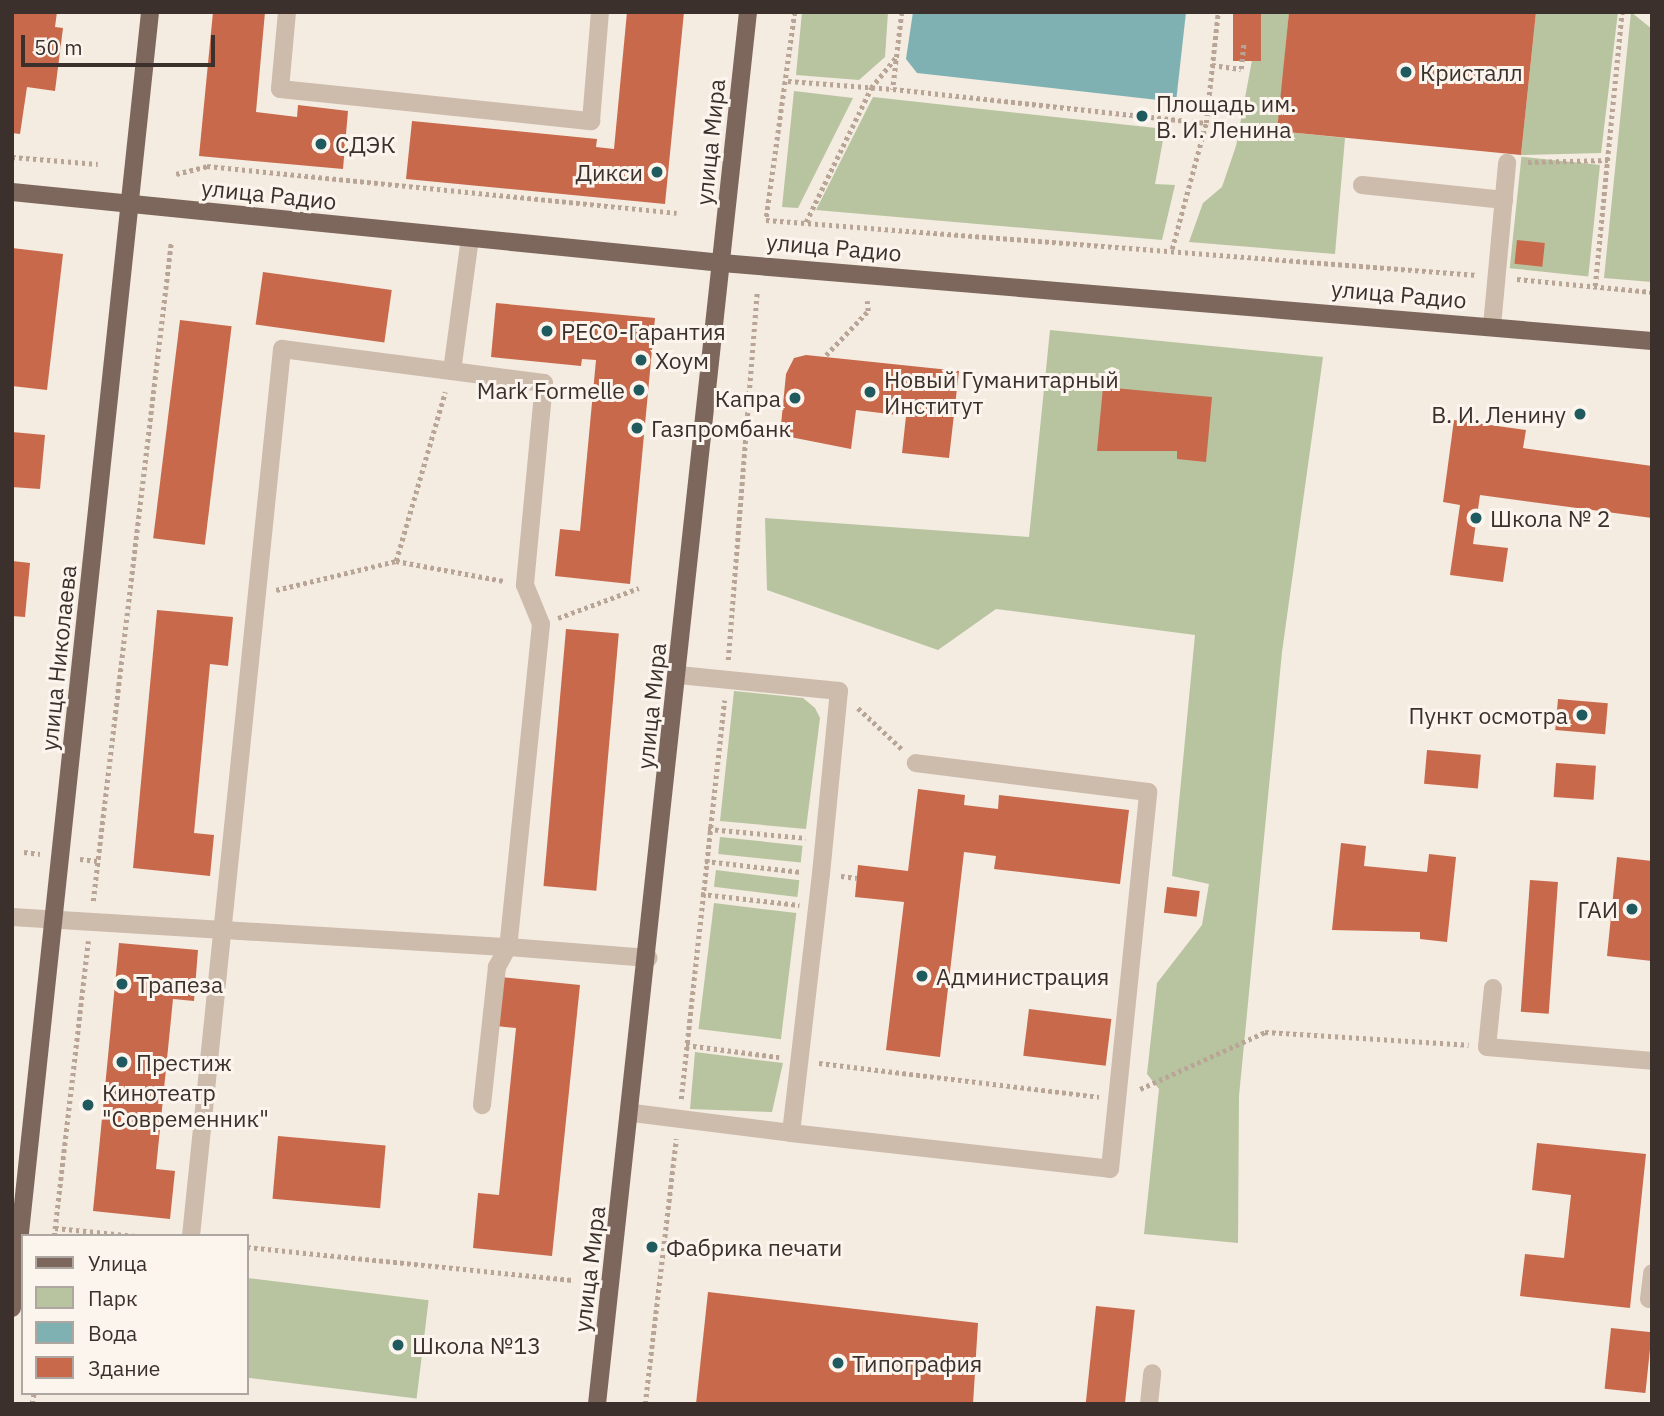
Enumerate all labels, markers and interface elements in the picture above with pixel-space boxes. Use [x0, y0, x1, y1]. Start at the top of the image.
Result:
scale bar [24, 21, 219, 65]
text: 50 m [34, 33, 83, 61]
place label: Кристалл [1420, 58, 1523, 86]
marker: Кристалл [1398, 64, 1414, 80]
street label: улица Мира [690, 77, 730, 207]
place label: Площадь им. В. И. Ленина [1156, 89, 1297, 143]
marker: Площадь им. В. И. Ленина [1134, 108, 1150, 124]
place label: СДЭК [335, 130, 396, 158]
marker: СДЭК [313, 136, 329, 152]
place label: Дикси [575, 158, 643, 186]
marker: Дикси [649, 164, 665, 180]
street label: улица Радио [200, 173, 338, 215]
street label: улица Радио [765, 227, 903, 267]
street label: улица Радио [1330, 274, 1468, 314]
place label: РЕСО-Гарантия [561, 317, 726, 345]
marker: РЕСО-Гарантия [539, 323, 555, 339]
place label: Хоум [655, 346, 709, 374]
marker: Хоум [633, 352, 649, 368]
place label: Новый Гуманитарный Институт [884, 365, 1119, 419]
place label: Mark Formelle [477, 376, 625, 404]
marker: Mark Formelle [631, 382, 647, 398]
place label: Капра [715, 384, 781, 412]
marker: Новый Гуманитарный Институт [862, 384, 878, 400]
marker: Капра [787, 390, 803, 406]
place label: В. И. Ленину [1431, 400, 1566, 428]
marker: В. И. Ленину [1572, 406, 1588, 422]
place label: Газпромбанк [651, 414, 791, 442]
marker: Газпромбанк [629, 420, 645, 436]
place label: Школа № 2 [1490, 504, 1611, 532]
marker: Школа № 2 [1468, 510, 1484, 526]
street label: улица Николаева [35, 564, 81, 752]
street label: улица Мира [631, 641, 671, 771]
place label: Пункт осмотра [1409, 701, 1568, 729]
marker: Пункт осмотра [1574, 707, 1590, 723]
place label: ГАИ [1577, 895, 1618, 923]
marker: ГАИ [1624, 901, 1640, 917]
place label: Администрация [936, 962, 1109, 990]
marker: Администрация [914, 968, 930, 984]
place label: Трапеза [136, 970, 223, 998]
marker: Трапеза [114, 976, 130, 992]
place label: Престиж [136, 1048, 232, 1076]
marker: Престиж [114, 1054, 130, 1070]
place label: Кинотеатр "Современник" [102, 1078, 269, 1132]
marker: Кинотеатр "Современник" [80, 1097, 96, 1113]
street label: улица Мира [568, 1204, 610, 1334]
place label: Фабрика печати [666, 1233, 842, 1261]
legend [21, 1234, 248, 1395]
marker: Фабрика печати [644, 1239, 660, 1255]
text: Улица [88, 1249, 147, 1277]
text: Парк [88, 1284, 138, 1312]
text: Вода [88, 1319, 137, 1347]
place label: Школа №13 [412, 1331, 541, 1359]
marker: Школа №13 [390, 1337, 406, 1353]
place label: Типография [852, 1349, 982, 1377]
text: Здание [88, 1354, 160, 1382]
marker: Типография [830, 1355, 846, 1371]

